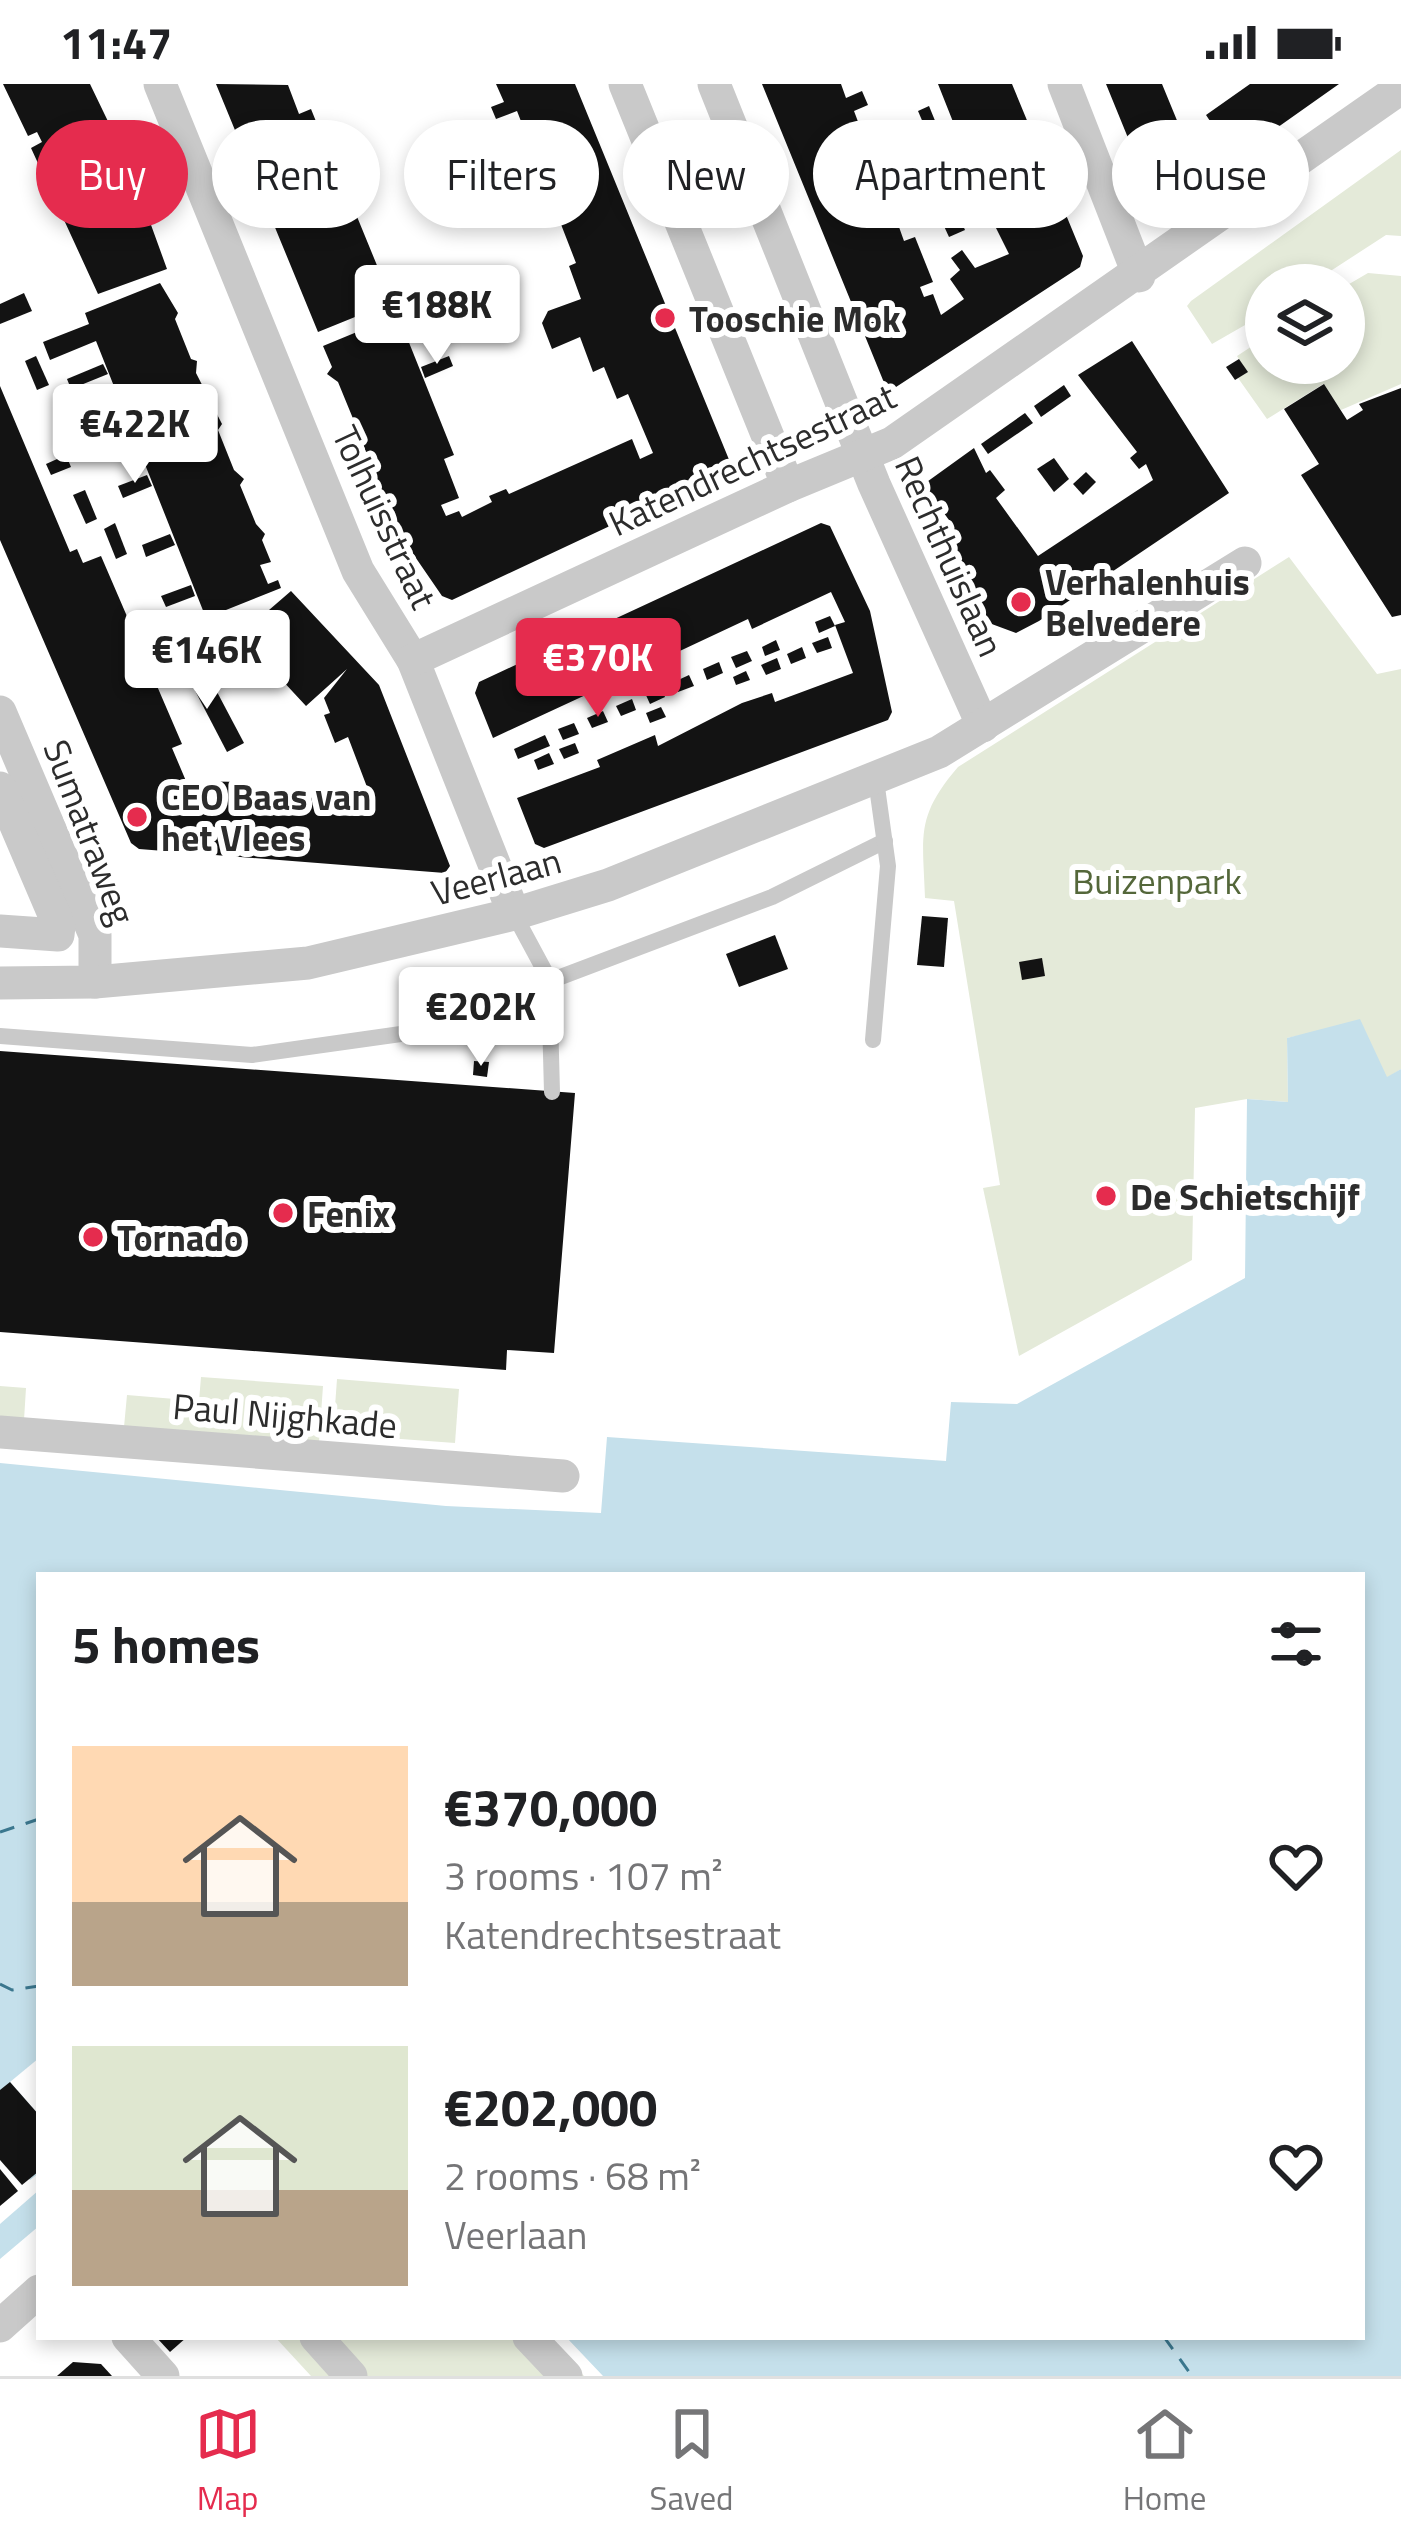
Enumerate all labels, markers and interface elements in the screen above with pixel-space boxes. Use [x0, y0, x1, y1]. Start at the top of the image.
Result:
text: 11:47 [60, 8, 172, 76]
chip: Buy [36, 120, 188, 228]
chip: Rent [212, 120, 380, 228]
chip: Filters [404, 120, 599, 228]
chip: New [623, 120, 789, 228]
chip: Apartment [813, 120, 1088, 228]
chip: House [1112, 120, 1309, 228]
map controls [1245, 264, 1365, 384]
button: layers [1245, 264, 1365, 384]
pin: €188K [353, 265, 521, 367]
text: €188K [382, 274, 492, 333]
place label: Tooschie Mok [689, 291, 901, 346]
marker: Tooschie Mok [652, 305, 678, 331]
street label: Katendrechtsestraat [599, 368, 905, 550]
pin: €422K [51, 384, 219, 486]
text: €422K [80, 393, 190, 452]
street label: Tolhuisstraat [319, 416, 452, 618]
street label: Rechthuislaan [881, 447, 1019, 665]
place label: Verhalenhuis Belvedere [1045, 554, 1250, 650]
marker: Verhalenhuis Belvedere [1008, 589, 1034, 615]
pin: €146K [123, 610, 291, 712]
pin: €370K [514, 618, 682, 720]
text: €146K [152, 619, 262, 678]
text: €370K [543, 627, 653, 686]
street label: Sumatraweg [30, 732, 150, 932]
place label: CEO Baas van het Vlees [161, 769, 371, 865]
marker: CEO Baas van het Vlees [124, 804, 150, 830]
street label: Veerlaan [425, 832, 567, 920]
park label: Buizenpark [1072, 853, 1242, 908]
pin: €202K [397, 967, 565, 1069]
text: €202K [426, 976, 536, 1035]
place label: De Schietschijf [1130, 1169, 1360, 1224]
marker: De Schietschijf [1093, 1183, 1119, 1209]
place label: Fenix [307, 1186, 390, 1241]
marker: Fenix [270, 1200, 296, 1226]
place label: Tornado [117, 1210, 243, 1265]
marker: Tornado [80, 1224, 106, 1250]
street label: Paul Nijghkade [171, 1378, 399, 1452]
text: 5 homes [72, 1605, 260, 1683]
icon: filters [1263, 1611, 1329, 1677]
text: €370,000 [444, 1768, 657, 1846]
icon: home [168, 1794, 312, 1938]
icon: heart [1263, 1833, 1329, 1899]
text: 3 rooms · 107 m² [444, 1846, 723, 1905]
text: Katendrechtsestraat [444, 1905, 781, 1964]
text: €202,000 [444, 2068, 657, 2146]
icon: home [168, 2094, 312, 2238]
icon: heart [1263, 2133, 1329, 2199]
text: 2 rooms · 68 m² [444, 2146, 701, 2205]
text: Veerlaan [444, 2205, 587, 2264]
tab: Map [195, 2401, 261, 2523]
tab: Saved [650, 2401, 734, 2523]
tab: Home [1123, 2401, 1206, 2523]

